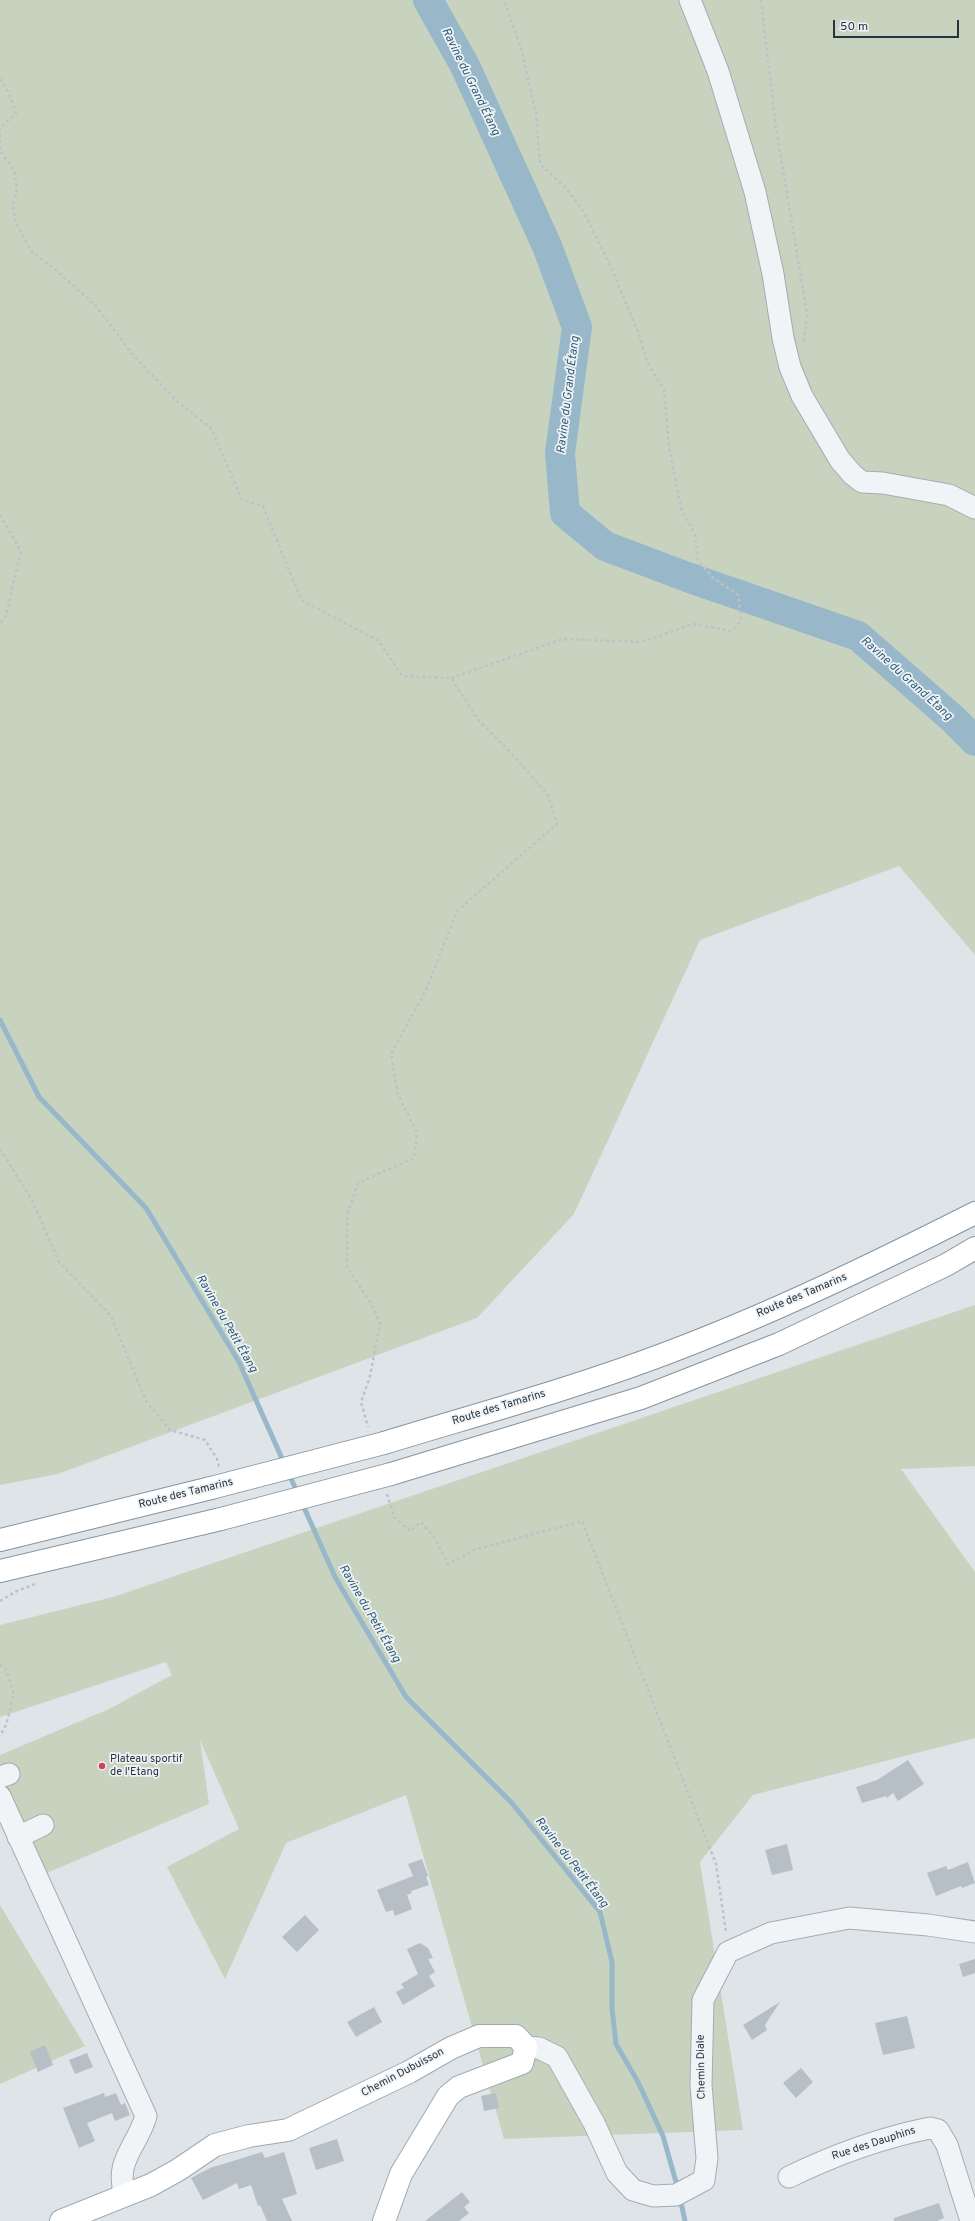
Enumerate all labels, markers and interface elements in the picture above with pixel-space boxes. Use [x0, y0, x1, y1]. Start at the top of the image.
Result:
scale bar [835, 12, 961, 38]
text: 50 m [840, 19, 868, 35]
water label: Ravine du Grand Étang [438, 26, 502, 138]
water label: Ravine du Grand Étang [555, 335, 583, 455]
water label: Ravine du Grand Étang [857, 634, 955, 724]
street label: Route des Tamarins [755, 1271, 849, 1321]
water label: Ravine du Petit Étang [192, 1272, 260, 1376]
street label: Route des Tamarins [451, 1388, 547, 1428]
street label: Route des Tamarins [137, 1476, 235, 1512]
water label: Ravine du Petit Étang [335, 1562, 403, 1666]
place label: Plateau sportif de l'Etang [110, 1753, 182, 1779]
marker: Plateau sportif de l'Etang [97, 1761, 107, 1771]
water label: Ravine du Petit Étang [531, 1815, 611, 1911]
street label: Chemin Diale [695, 2034, 709, 2100]
street label: Chemin Dubuisson [359, 2046, 447, 2100]
street label: Rue des Dauphins [830, 2124, 918, 2164]

